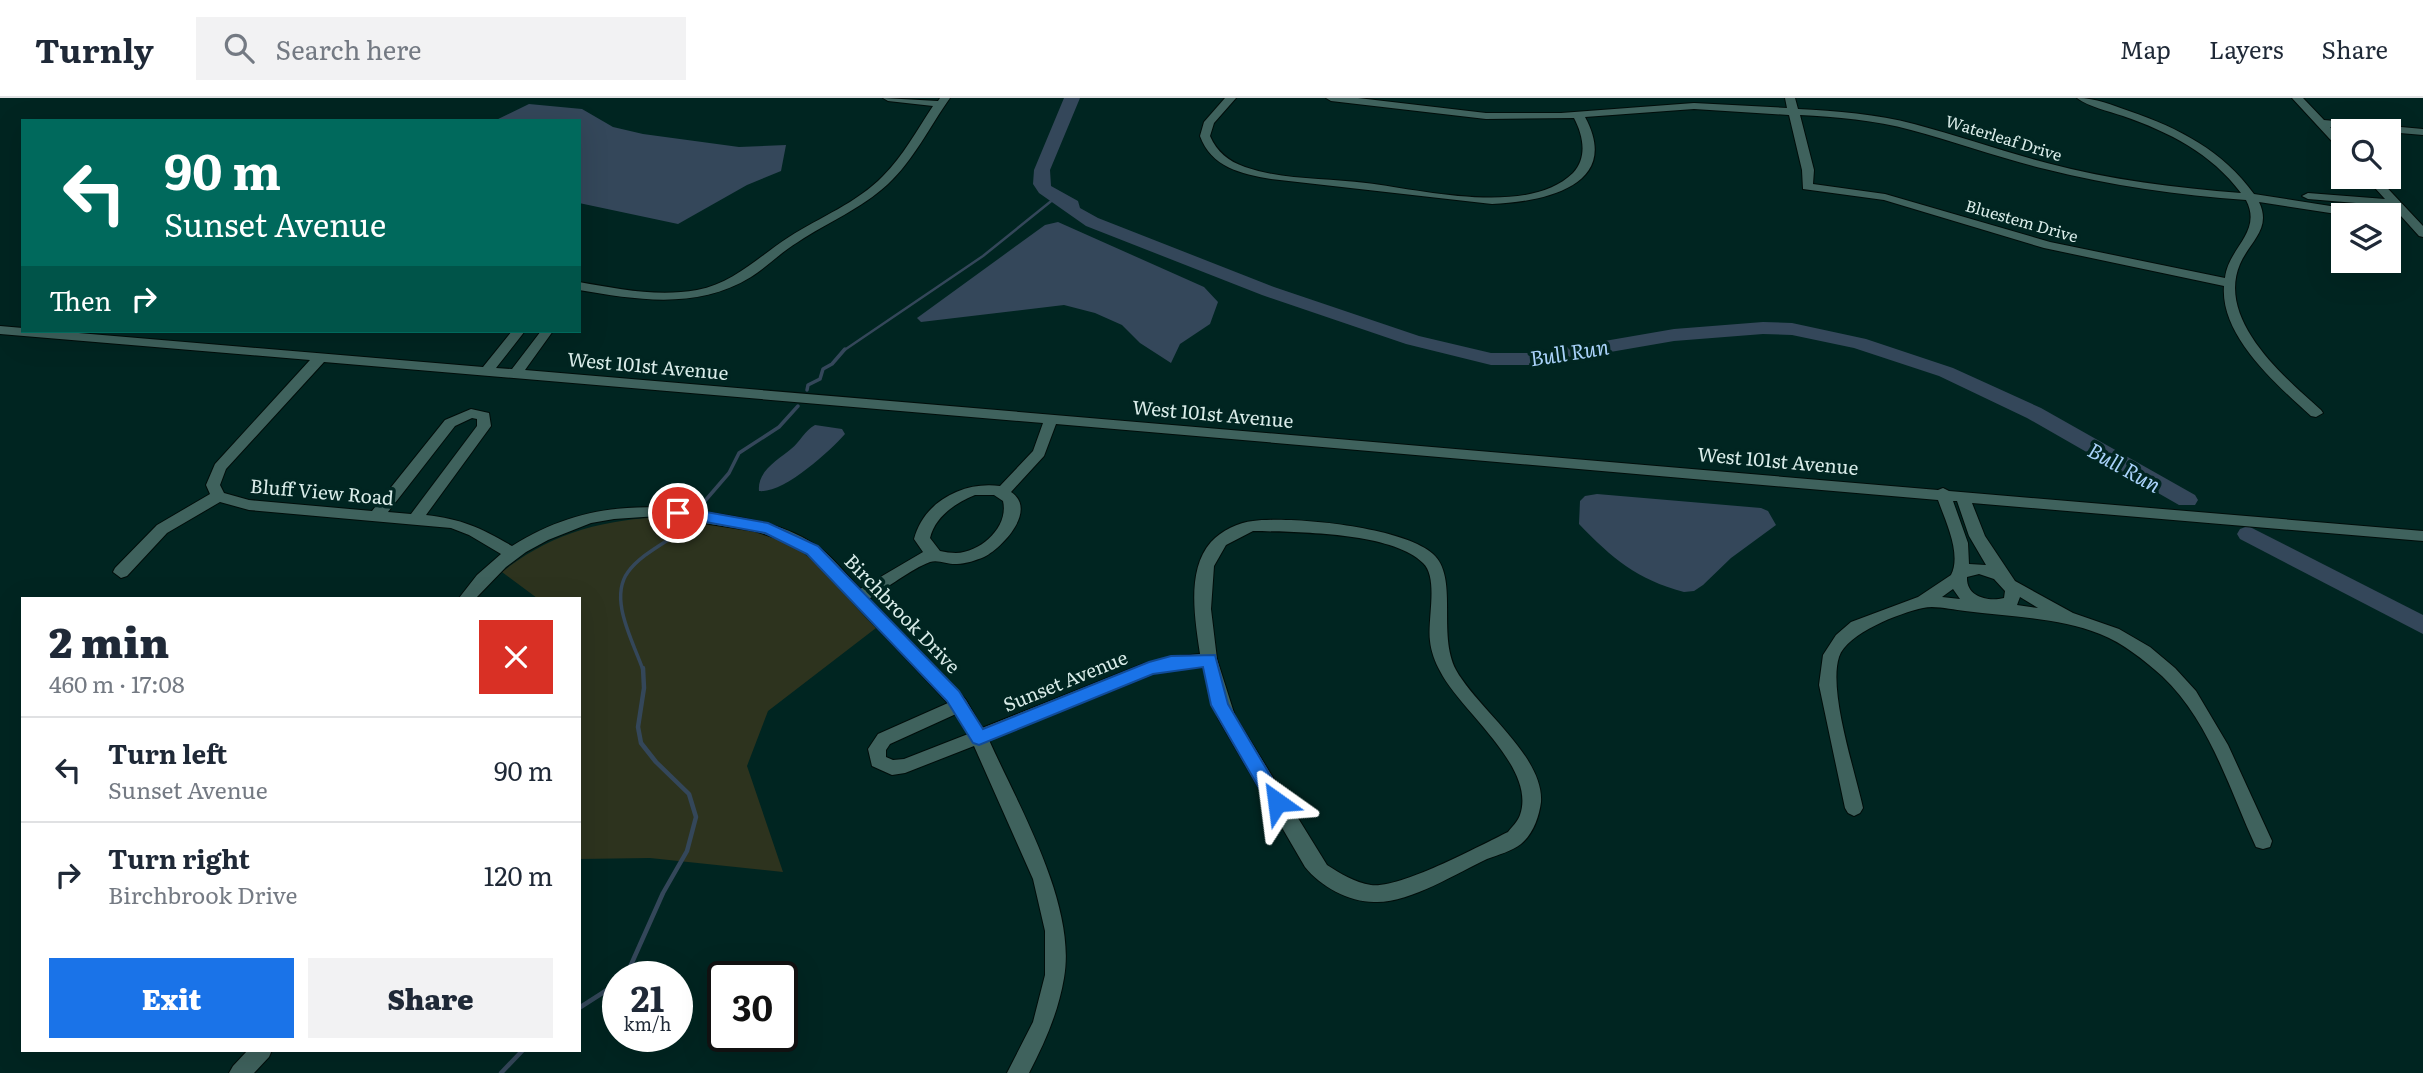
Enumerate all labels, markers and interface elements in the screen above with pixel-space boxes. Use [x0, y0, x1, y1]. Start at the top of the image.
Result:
search box [196, 17, 686, 80]
text: Turnly [35, 24, 154, 73]
icon: search [220, 29, 258, 67]
text: Search here [276, 29, 421, 68]
text: Map [2120, 31, 2171, 66]
text: Layers [2209, 31, 2283, 66]
text: Share [2321, 31, 2388, 66]
street label: Waterleaf Drive [1943, 108, 2065, 166]
map controls [2331, 119, 2401, 273]
button: search [2331, 119, 2401, 189]
text: 90 m [164, 132, 281, 205]
icon: left [49, 147, 140, 238]
street label: Bluestem Drive [1963, 192, 2081, 248]
text: Sunset Avenue [164, 199, 386, 247]
button: layers [2331, 203, 2401, 273]
text: Then [49, 280, 111, 319]
icon: right [125, 280, 163, 318]
water label: Bull Run [1527, 329, 1611, 373]
street label: West 101st Avenue [566, 344, 730, 386]
street label: West 101st Avenue [1131, 392, 1295, 434]
water label: Bull Run [2083, 433, 2168, 499]
street label: West 101st Avenue [1696, 439, 1860, 481]
street label: Bluff View Road [249, 471, 395, 511]
pin [648, 483, 708, 543]
icon: arrive [659, 494, 697, 532]
street label: Birchbrook Drive [839, 547, 967, 679]
text: 2 min [49, 609, 169, 671]
button: close [479, 620, 553, 694]
street label: Sunset Avenue [999, 642, 1132, 718]
text: 460 m · 17:08 [49, 666, 185, 700]
text: Turn left [108, 733, 227, 772]
text: 90 m [494, 750, 553, 789]
icon: left [49, 751, 87, 789]
position arrow [1240, 765, 1314, 839]
text: Sunset Avenue [108, 772, 268, 806]
text: Turn right [108, 838, 250, 877]
text: 120 m [484, 855, 553, 894]
icon: right [49, 856, 87, 894]
text: Birchbrook Drive [108, 877, 297, 911]
button: Exit [49, 958, 294, 1038]
button: Share [308, 958, 553, 1038]
speed limit sign: 30 [707, 961, 798, 1052]
text: 21 [631, 971, 664, 1023]
text: km/h [624, 1010, 671, 1037]

